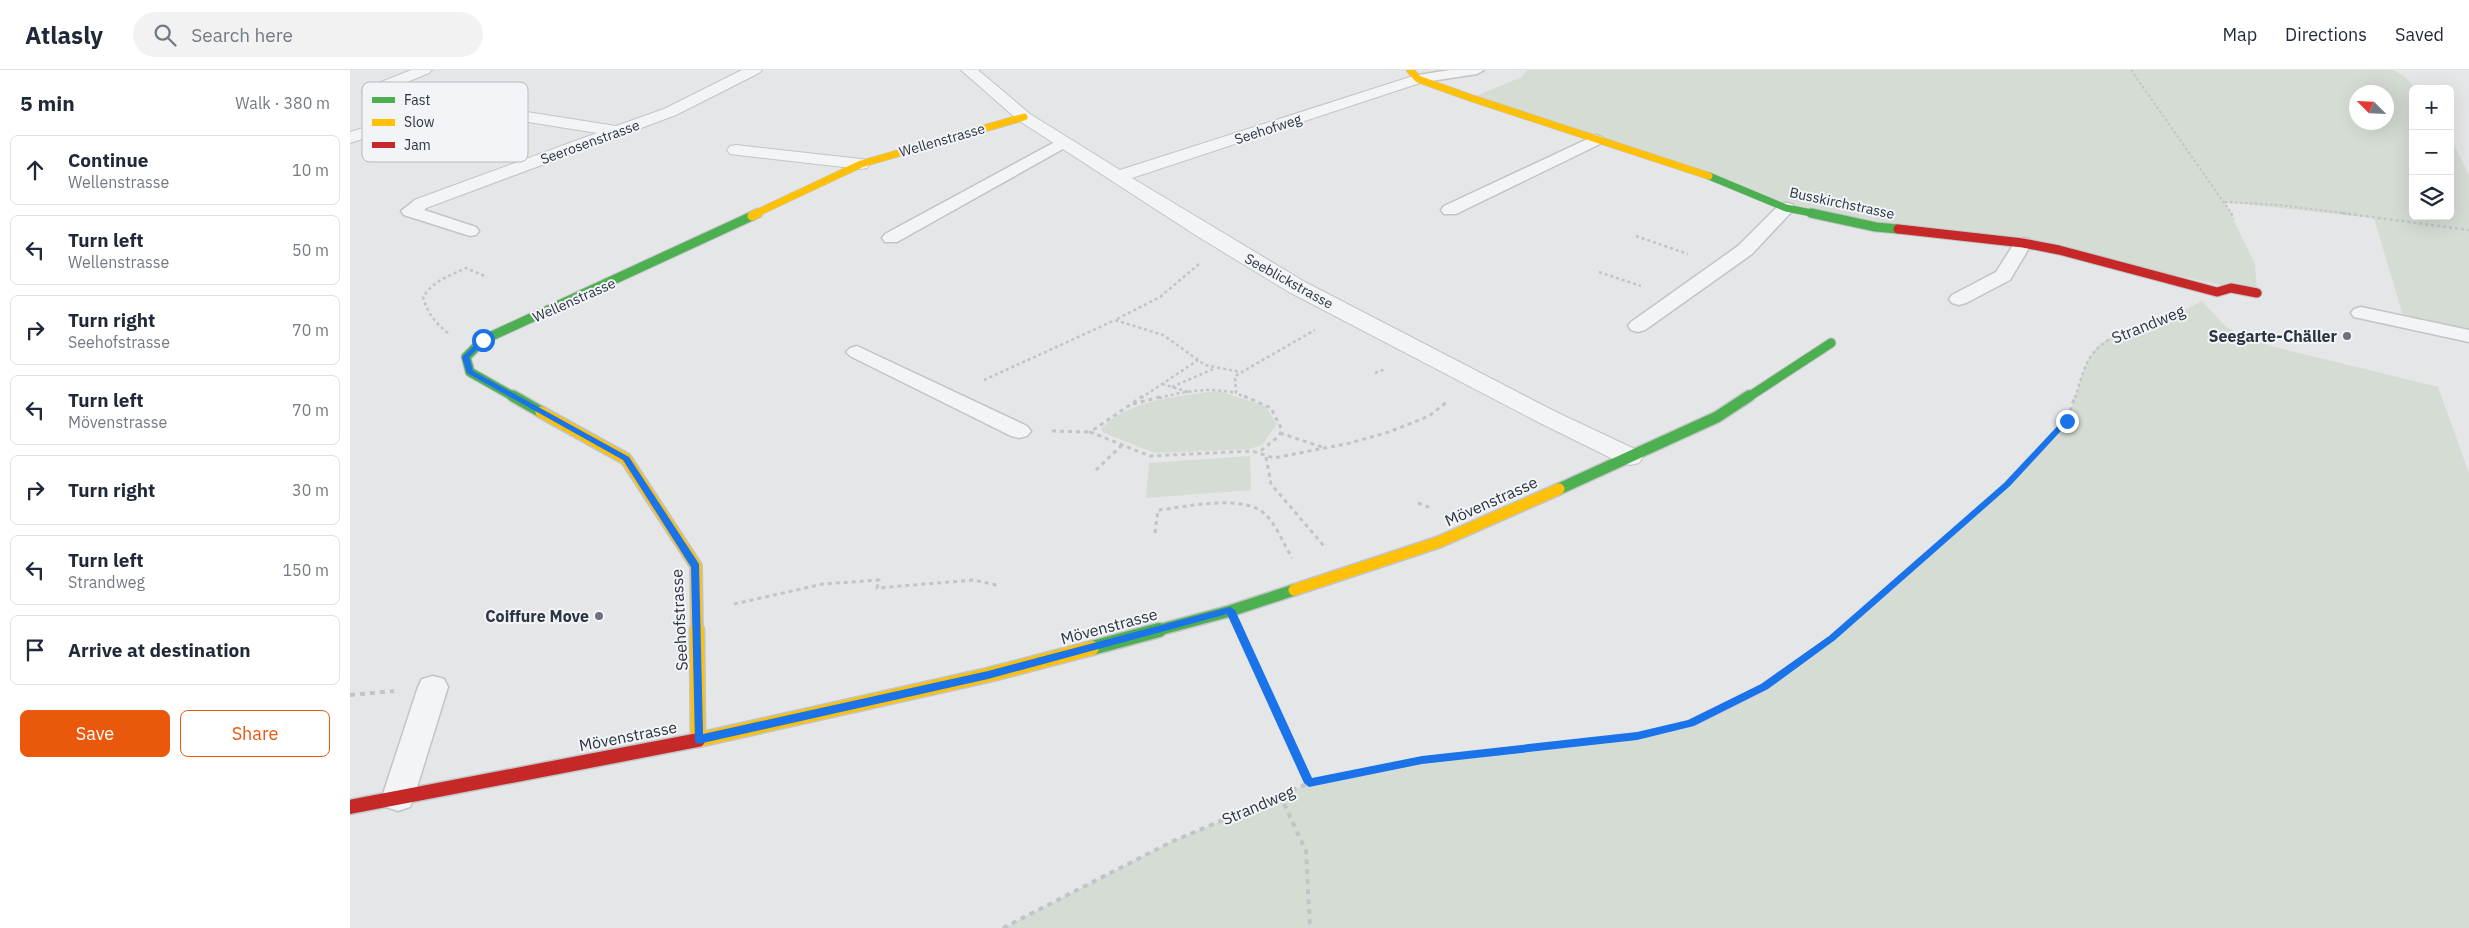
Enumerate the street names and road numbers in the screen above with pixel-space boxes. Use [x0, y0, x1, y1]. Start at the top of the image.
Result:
street label: Seehofweg [1232, 110, 1304, 148]
street label: Seerosenstrasse [538, 116, 642, 168]
street label: Wellenstrasse [897, 119, 987, 161]
street label: Busskirchstrasse [1788, 183, 1897, 223]
street label: Seeblickstrasse [1241, 249, 1337, 313]
street label: Wellenstrasse [530, 274, 618, 326]
street label: Strandweg [2109, 300, 2188, 348]
street label: Mövenstrasse [1442, 472, 1541, 530]
street label: Seehofstrasse [666, 568, 692, 671]
street label: Mövenstrasse [1058, 603, 1160, 649]
street label: Mövenstrasse [577, 717, 679, 755]
street label: Strandweg [1219, 781, 1298, 829]

